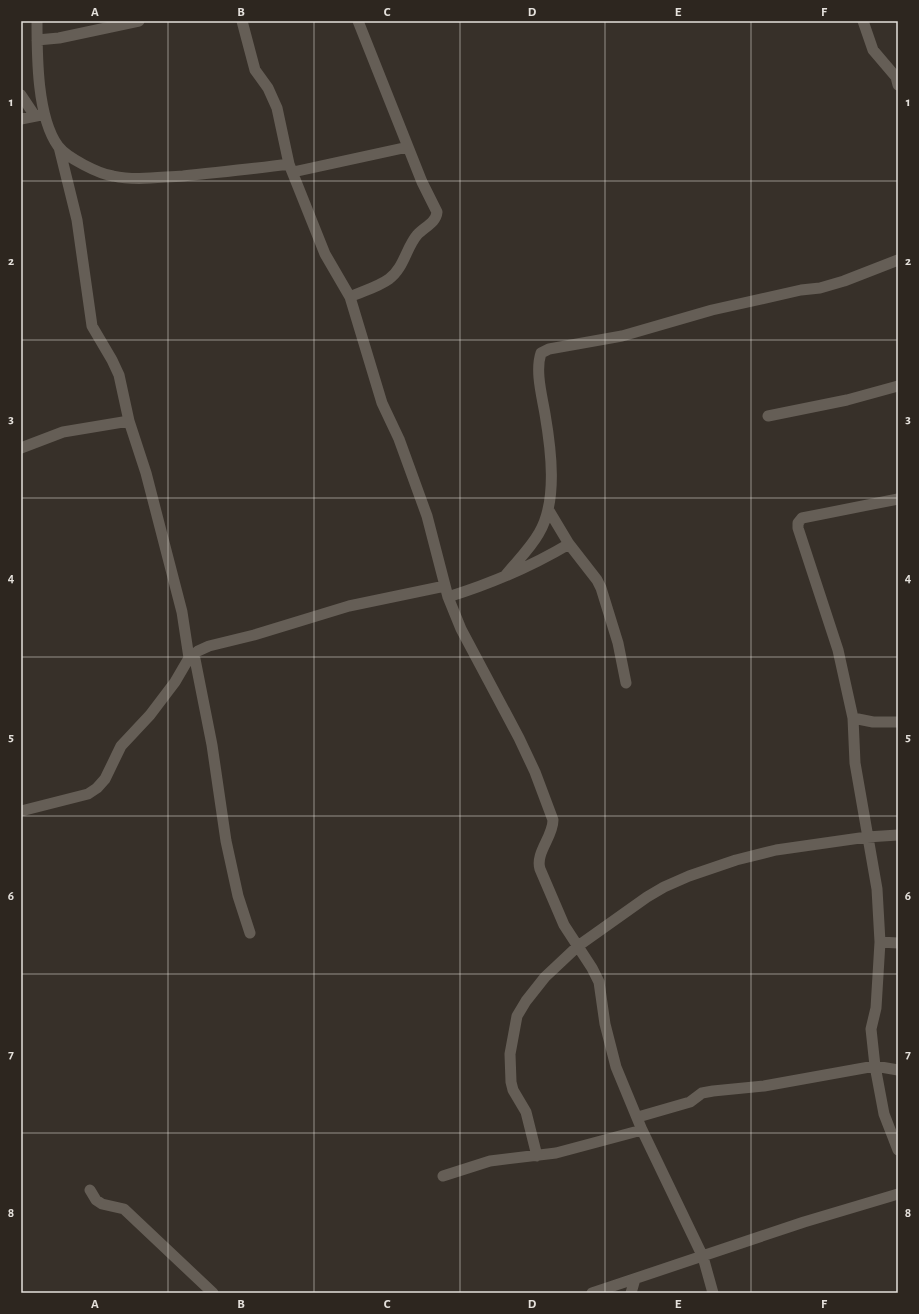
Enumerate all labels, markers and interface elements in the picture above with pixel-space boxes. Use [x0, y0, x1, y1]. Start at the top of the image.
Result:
text: A [91, 6, 99, 19]
text: B [237, 6, 245, 19]
text: C [384, 6, 391, 19]
text: D [528, 6, 537, 19]
text: E [675, 6, 682, 19]
text: F [821, 6, 828, 19]
text: 1 [9, 96, 13, 109]
text: 1 [906, 96, 910, 109]
text: 2 [8, 255, 14, 268]
text: 2 [905, 255, 911, 268]
text: 3 [8, 413, 14, 426]
text: 3 [905, 413, 911, 426]
text: 4 [8, 572, 15, 585]
text: 4 [905, 572, 912, 585]
text: 5 [8, 731, 14, 744]
text: 5 [905, 731, 911, 744]
text: 6 [8, 890, 14, 903]
text: 6 [905, 890, 911, 903]
text: 7 [8, 1048, 14, 1061]
text: 7 [905, 1048, 911, 1061]
text: 8 [8, 1207, 14, 1220]
text: 8 [905, 1207, 911, 1220]
text: A [91, 1298, 99, 1311]
text: B [237, 1298, 245, 1311]
text: C [384, 1298, 391, 1311]
text: D [528, 1298, 537, 1311]
text: E [675, 1298, 682, 1311]
text: F [821, 1298, 828, 1311]

